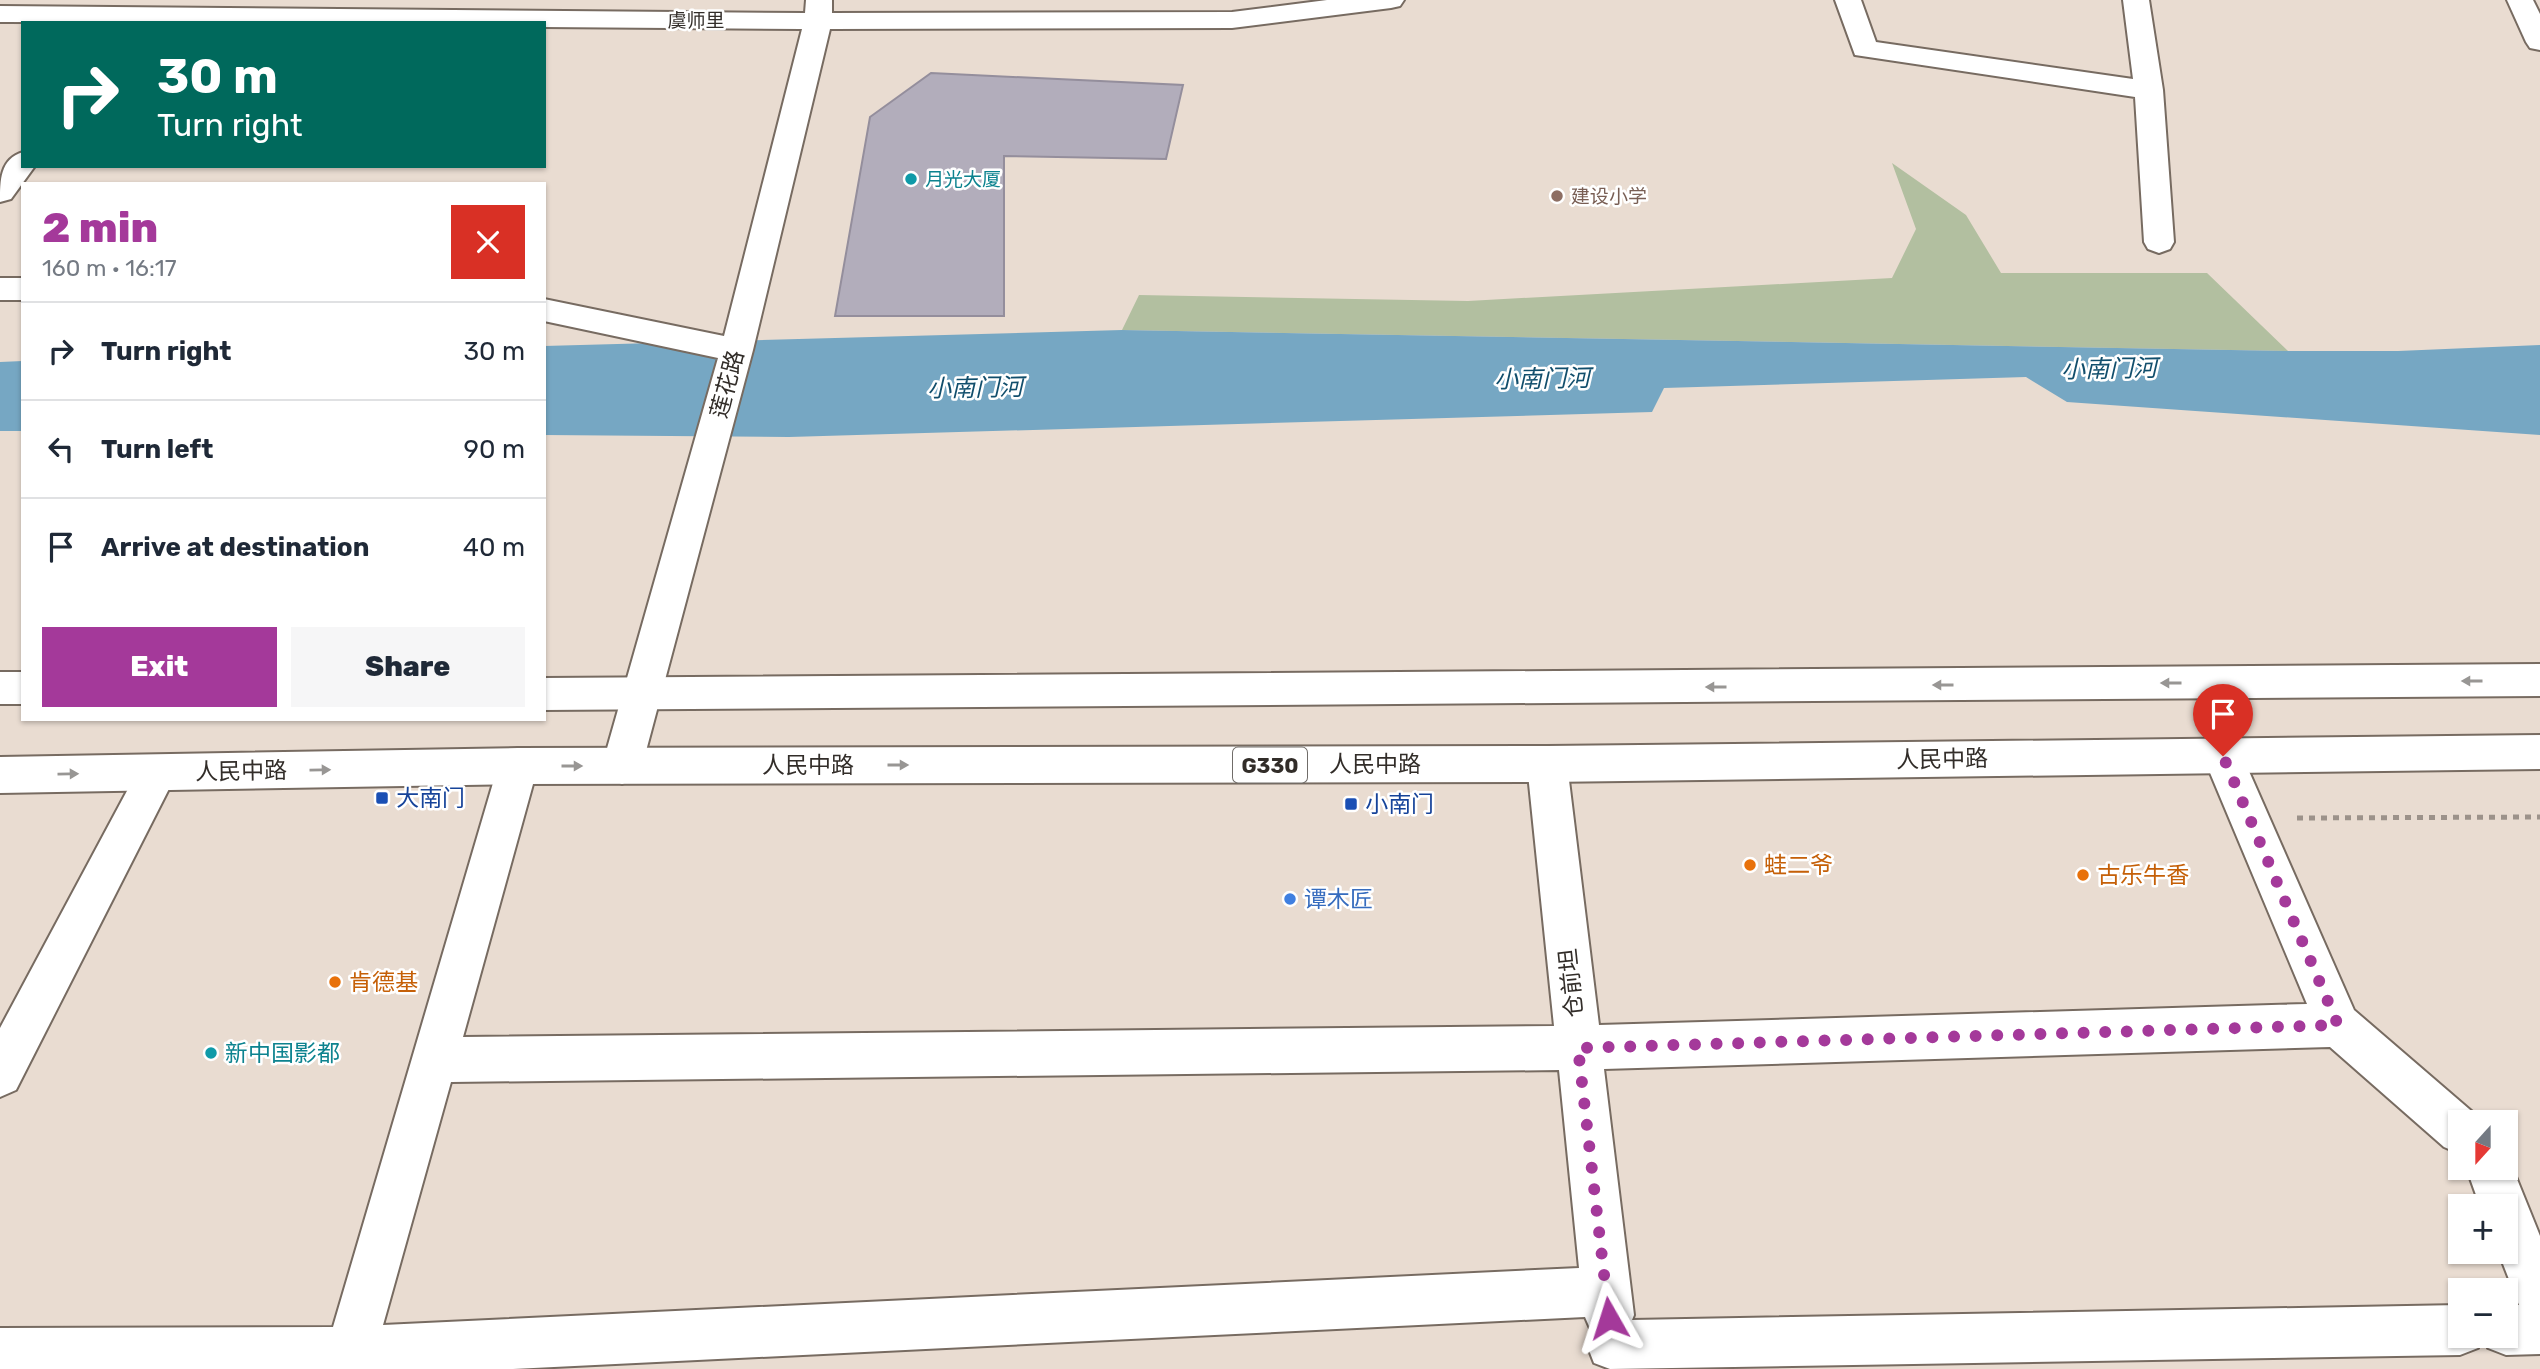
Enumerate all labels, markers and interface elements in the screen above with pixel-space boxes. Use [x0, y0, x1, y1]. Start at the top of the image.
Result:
street label: 虞师里 [667, 9, 725, 32]
text: 30 m [157, 47, 278, 105]
icon: right [42, 49, 133, 140]
text: Turn right [157, 106, 302, 144]
place label: 月光大厦 [925, 168, 1001, 191]
marker: 月光大厦 [903, 171, 919, 187]
place label: 建设小学 [1571, 185, 1647, 208]
marker: 建设小学 [1549, 188, 1565, 204]
text: 2 min [42, 203, 158, 253]
button: close [451, 205, 525, 279]
text: 160 m · 16:17 [42, 254, 177, 282]
icon: right [42, 332, 80, 370]
text: Turn right [101, 336, 231, 367]
text: 30 m [463, 336, 525, 367]
street label: 莲花路 [705, 347, 749, 421]
water label: 小南门河 [2061, 354, 2161, 384]
water label: 小南门河 [1494, 364, 1594, 394]
water label: 小南门河 [927, 373, 1027, 403]
icon: left [42, 430, 80, 468]
text: Turn left [101, 434, 213, 465]
text: 90 m [464, 434, 525, 465]
icon: arrive [42, 528, 80, 566]
text: Arrive at destination [101, 532, 369, 563]
text: 40 m [463, 532, 525, 563]
button: Exit [42, 627, 277, 707]
button: Share [291, 627, 525, 707]
one-way arrow [2461, 675, 2483, 687]
one-way arrow [2160, 677, 2182, 689]
one-way arrow [1932, 679, 1954, 691]
one-way arrow [1705, 681, 1727, 692]
pin [2193, 684, 2253, 756]
icon: arrive [2204, 695, 2242, 733]
street label: 人民中路 [1896, 744, 1988, 774]
road number: G330 [1233, 748, 1307, 782]
street label: 人民中路 [1329, 750, 1421, 778]
street label: 人民中路 [762, 751, 854, 779]
street label: 人民中路 [195, 756, 287, 786]
one-way arrow [887, 759, 909, 771]
one-way arrow [561, 760, 583, 772]
one-way arrow [309, 764, 331, 776]
one-way arrow [57, 768, 79, 780]
place label: 大南门 [396, 784, 465, 812]
marker: 大南门 [374, 790, 390, 806]
place label: 小南门 [1365, 790, 1434, 818]
marker: 小南门 [1343, 796, 1359, 812]
place label: 蛙二爷 [1764, 851, 1833, 879]
marker: 蛙二爷 [1742, 857, 1758, 873]
place label: 古乐牛香 [2097, 861, 2189, 889]
marker: 古乐牛香 [2075, 867, 2091, 883]
place label: 谭木匠 [1304, 885, 1373, 913]
marker: 谭木匠 [1282, 891, 1298, 907]
street label: 仓前坦 [1553, 947, 1589, 1019]
place label: 肯德基 [349, 968, 418, 996]
marker: 肯德基 [327, 974, 343, 990]
place label: 新中国影都 [225, 1039, 340, 1067]
marker: 新中国影都 [203, 1045, 219, 1061]
north arrow [2448, 1110, 2518, 1180]
map controls [2448, 1110, 2518, 1348]
button: + [2448, 1194, 2518, 1264]
button: − [2448, 1278, 2518, 1348]
position arrow [1572, 1281, 1646, 1355]

